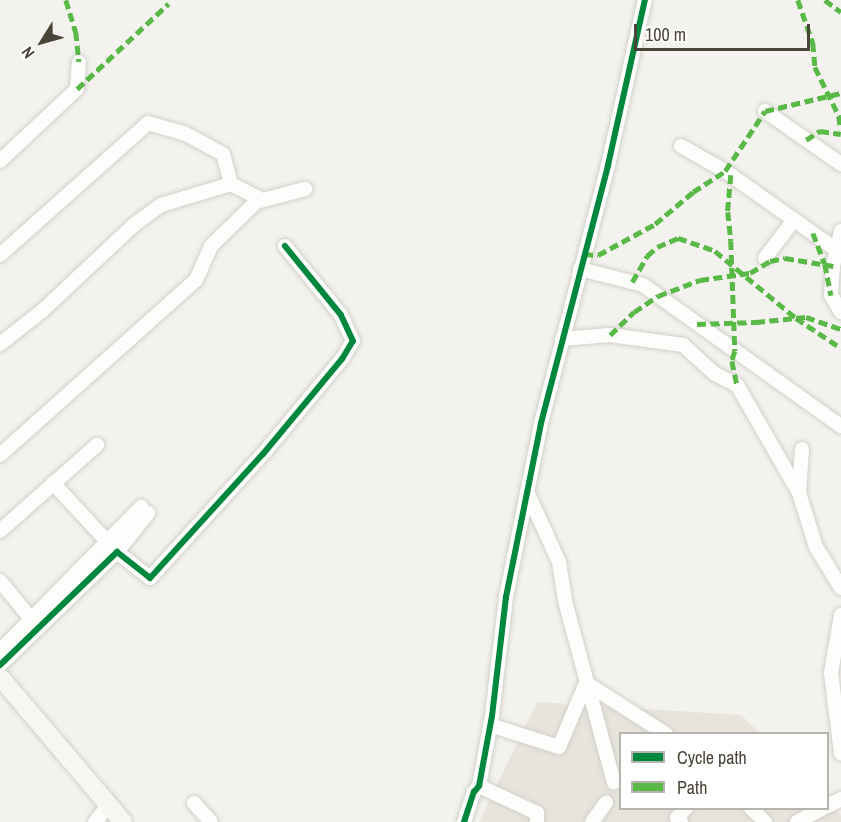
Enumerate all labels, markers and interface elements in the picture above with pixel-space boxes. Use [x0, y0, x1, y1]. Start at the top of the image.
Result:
north arrow [12, 12, 72, 72]
scale bar [637, 12, 812, 50]
text: 100 m [645, 22, 686, 47]
text: N [16, 42, 39, 63]
legend [619, 732, 829, 810]
text: Cycle path [677, 745, 747, 770]
text: Path [677, 775, 707, 800]

